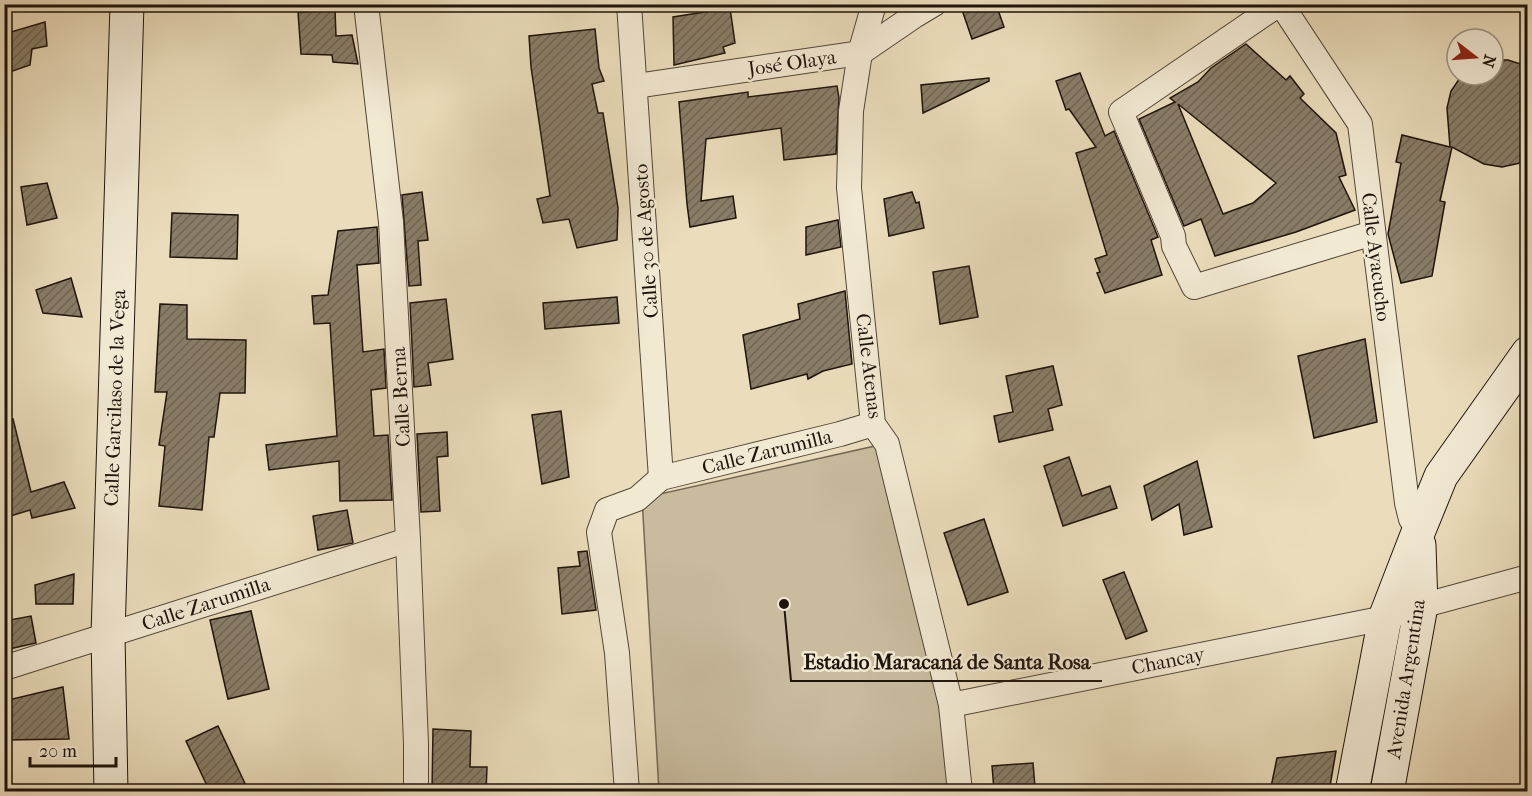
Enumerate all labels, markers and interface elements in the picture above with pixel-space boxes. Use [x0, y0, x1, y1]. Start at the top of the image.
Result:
north arrow [1445, 27, 1505, 87]
street label: José Olaya [744, 45, 838, 81]
text: N [1478, 53, 1500, 71]
street label: Calle 30 de Agosto [629, 163, 663, 319]
street label: Calle Ayacucho [1357, 191, 1395, 323]
street label: Calle Garcilaso de la Vega [100, 288, 130, 507]
street label: Calle Atenas [851, 312, 887, 420]
street label: Calle Berna [387, 346, 415, 448]
street label: Calle Zarumilla [700, 425, 835, 479]
street label: Calle Zarumilla [139, 572, 274, 636]
street label: Avenida Argentina [1382, 597, 1430, 761]
callout: Estadio Maracaná de Santa Rosa [791, 642, 1102, 681]
street label: Chancay [1130, 642, 1208, 679]
text: Estadio Maracaná de Santa Rosa [803, 650, 1092, 674]
scale bar [30, 730, 116, 768]
text: 20 m [39, 741, 77, 762]

